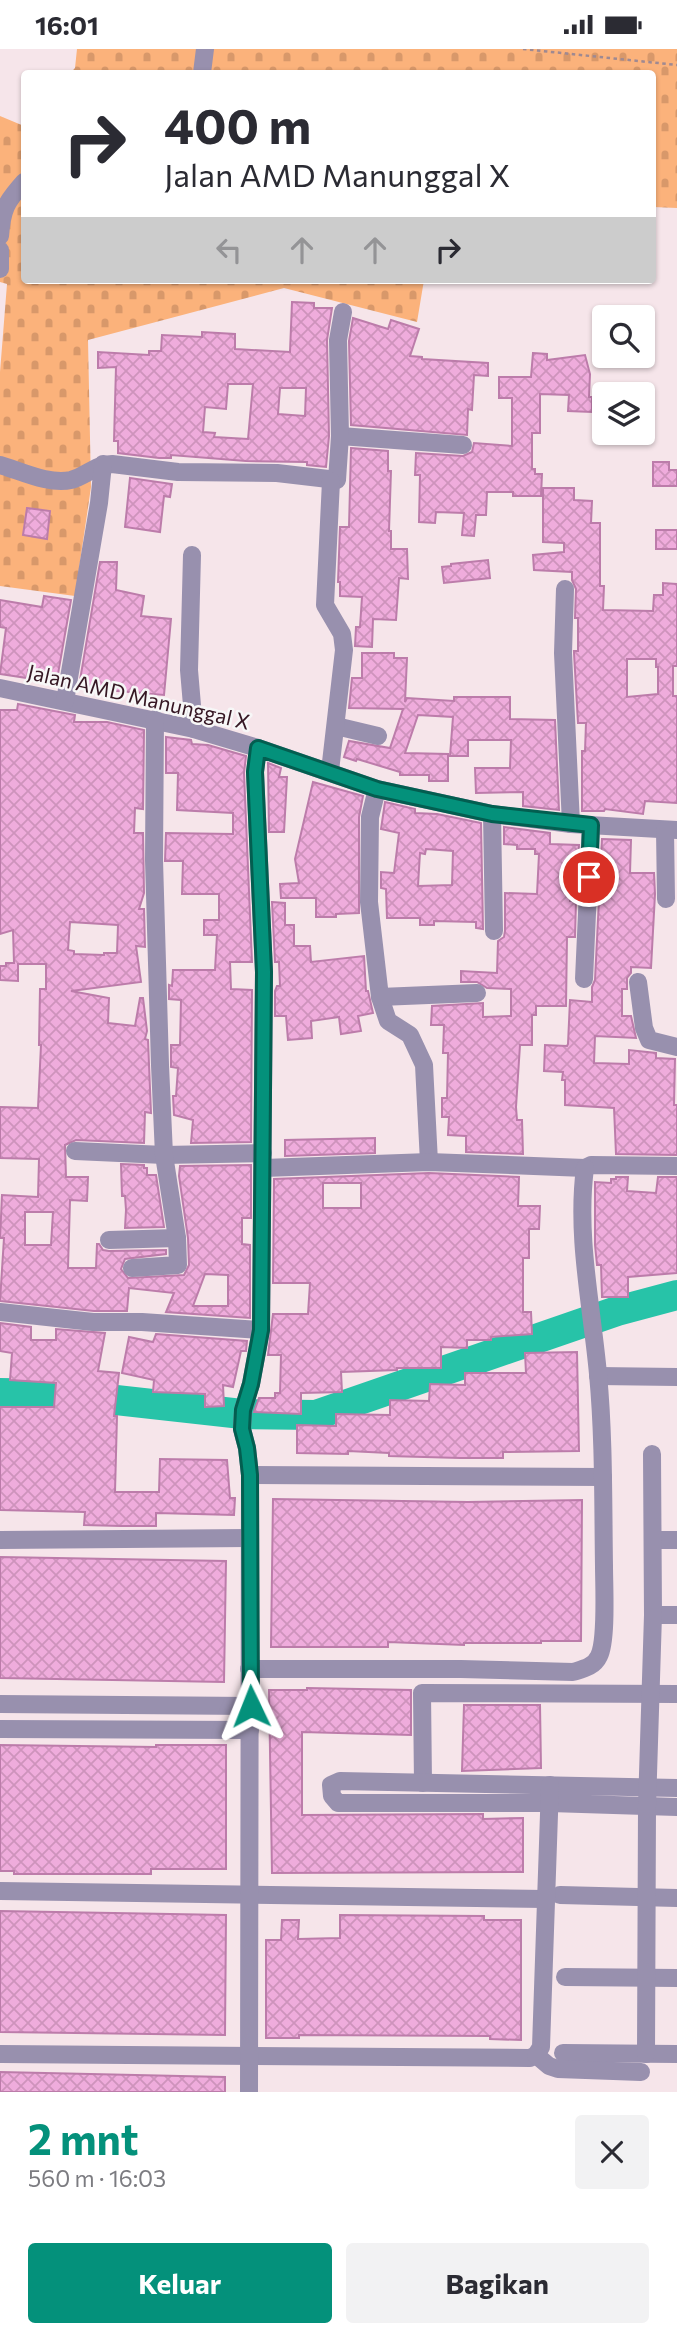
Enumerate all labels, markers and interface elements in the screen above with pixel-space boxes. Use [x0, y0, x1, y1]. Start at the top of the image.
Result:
text: 16:01 [35, 9, 99, 40]
text: 400 m [164, 94, 311, 154]
icon: right [49, 98, 140, 189]
text: Jalan AMD Manunggal X [164, 154, 511, 194]
icon: left [210, 231, 248, 269]
icon: ahead [283, 231, 321, 269]
icon: ahead [356, 231, 394, 269]
icon: right [429, 231, 467, 269]
map controls [592, 305, 655, 445]
button: search [592, 305, 655, 368]
button: layers [592, 382, 655, 445]
street label: Jalan AMD Manunggal X [25, 658, 253, 734]
pin [559, 847, 619, 907]
icon: arrive [570, 858, 608, 896]
position arrow [214, 1669, 288, 1743]
text: 2 mnt [28, 2112, 139, 2164]
button: close [575, 2115, 649, 2189]
text: 560 m · 16:03 [28, 2164, 166, 2192]
button: Keluar [28, 2243, 332, 2323]
button: Bagikan [346, 2243, 649, 2323]

